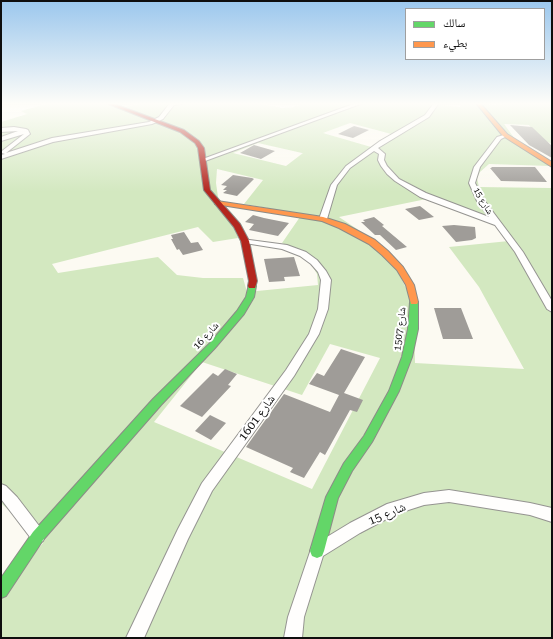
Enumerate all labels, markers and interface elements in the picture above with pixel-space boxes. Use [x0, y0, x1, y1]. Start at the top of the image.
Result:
legend [405, 8, 545, 60]
text: سالك [443, 16, 465, 30]
text: بطيء [443, 36, 467, 50]
street label: شارع 15 [471, 186, 495, 216]
street label: شارع 1507 [391, 306, 409, 352]
street label: شارع 16 [191, 320, 221, 352]
street label: شارع 1601 [236, 392, 278, 444]
street label: شارع 15 [366, 500, 408, 528]

